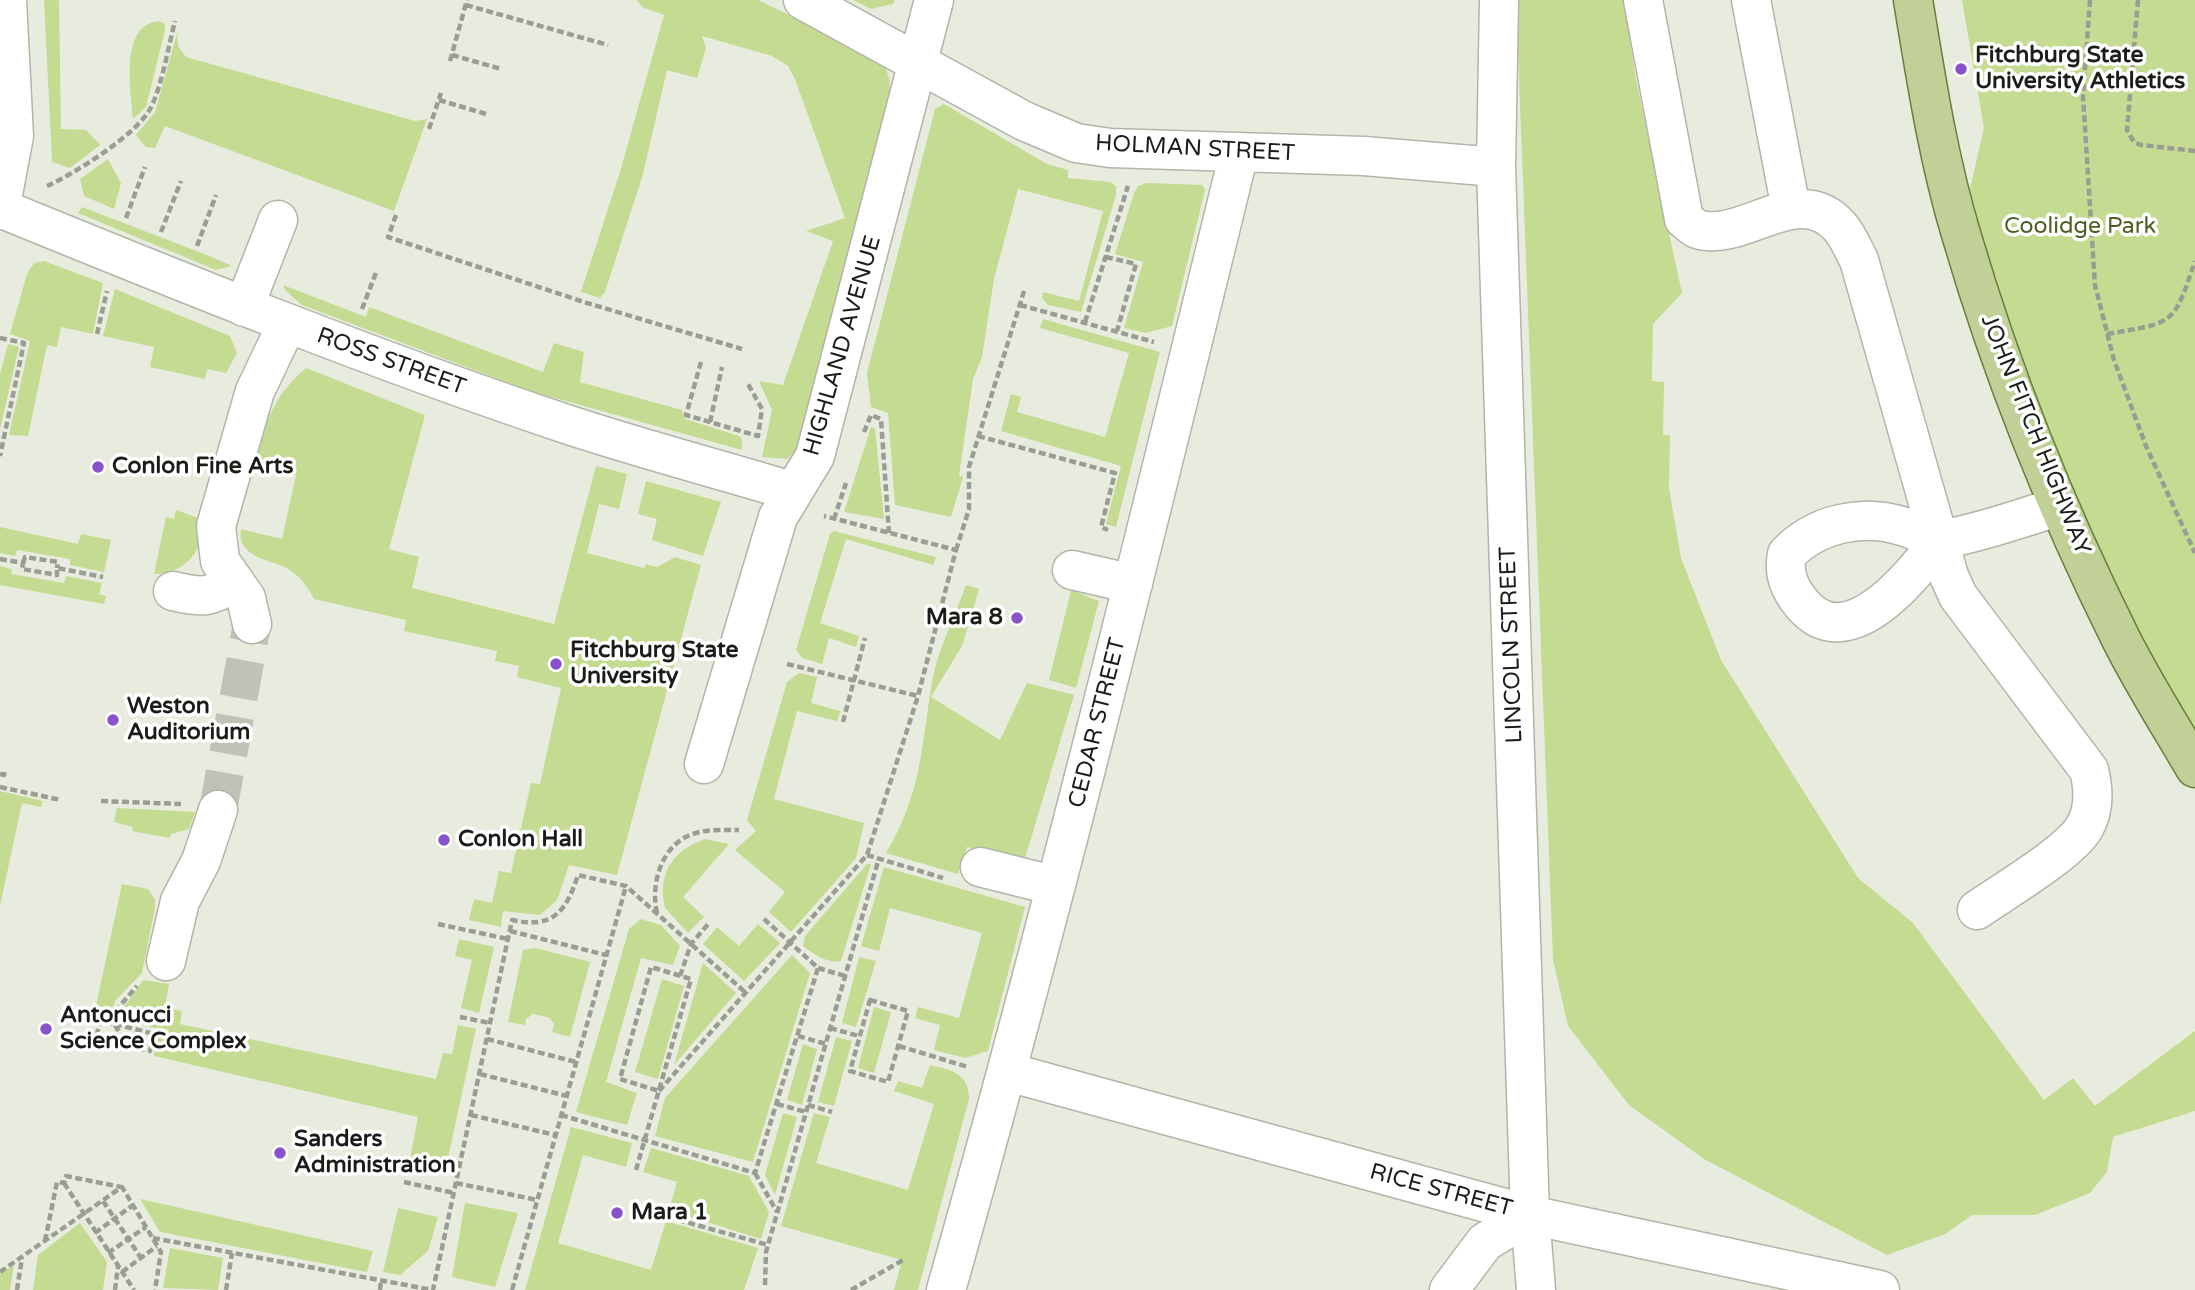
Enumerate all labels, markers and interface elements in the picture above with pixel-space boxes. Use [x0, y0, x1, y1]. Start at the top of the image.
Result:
place label: Fitchburg State University Athletics [1975, 42, 2185, 96]
marker: Fitchburg State University Athletics [1953, 61, 1969, 77]
street label: HOLMAN STREET [1094, 130, 1296, 168]
park label: Coolidge Park [2004, 213, 2156, 241]
street label: HIGHLAND AVENUE [798, 233, 888, 459]
street label: JOHN FITCH HIGHWAY [1974, 311, 2096, 559]
street label: ROSS STREET [313, 322, 469, 402]
place label: Conlon Fine Arts [112, 453, 293, 481]
marker: Conlon Fine Arts [90, 459, 106, 475]
street label: LINCOLN STREET [1495, 546, 1529, 744]
place label: Mara 8 [926, 604, 1003, 632]
marker: Mara 8 [1009, 610, 1025, 626]
street label: CEDAR STREET [1064, 635, 1132, 811]
place label: Fitchburg State University [570, 637, 739, 691]
marker: Fitchburg State University [548, 656, 564, 672]
place label: Weston Auditorium [127, 693, 250, 747]
marker: Weston Auditorium [105, 712, 121, 728]
place label: Conlon Hall [458, 826, 583, 854]
marker: Conlon Hall [436, 832, 452, 848]
place label: Antonucci Science Complex [60, 1002, 247, 1056]
marker: Antonucci Science Complex [38, 1021, 54, 1037]
place label: Sanders Administration [294, 1126, 456, 1180]
marker: Sanders Administration [272, 1145, 288, 1161]
street label: RICE STREET [1367, 1159, 1515, 1223]
place label: Mara 1 [631, 1199, 708, 1227]
marker: Mara 1 [609, 1205, 625, 1221]

